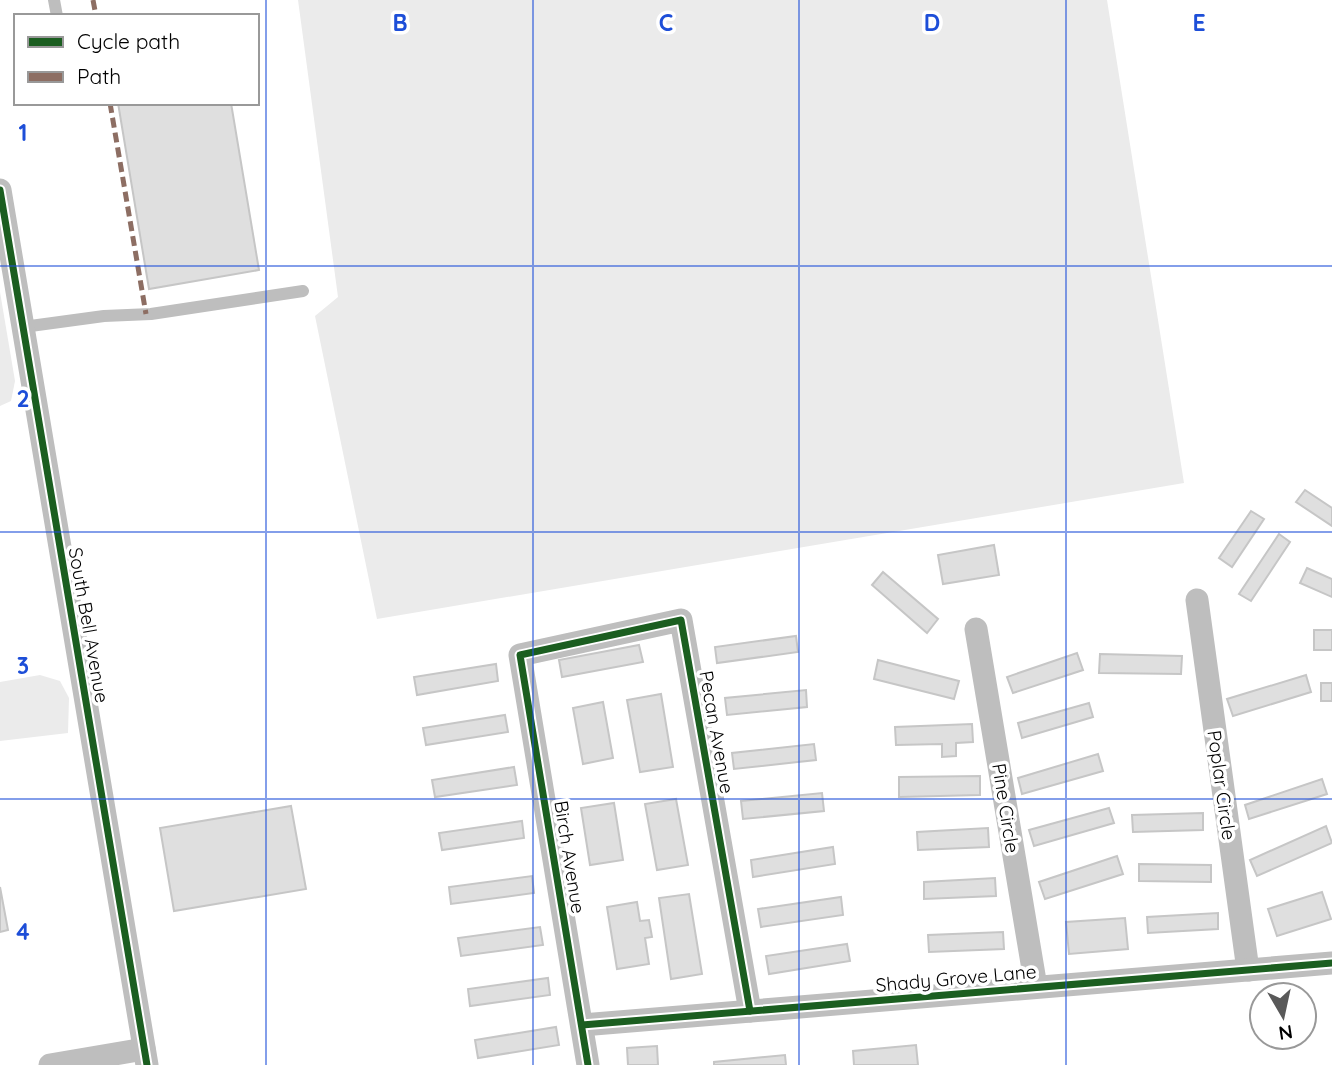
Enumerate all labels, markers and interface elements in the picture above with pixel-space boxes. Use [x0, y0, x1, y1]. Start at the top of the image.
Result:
text: B [392, 8, 408, 37]
text: C [659, 8, 673, 37]
text: D [924, 8, 940, 37]
text: E [1192, 8, 1206, 37]
legend [14, 14, 259, 105]
text: Cycle path [77, 28, 180, 54]
text: Path [77, 63, 121, 89]
text: 1 [19, 118, 27, 147]
text: 2 [16, 384, 30, 413]
street label: South Bell Avenue [64, 545, 114, 705]
text: 3 [17, 651, 29, 680]
street label: Pecan Avenue [694, 669, 740, 795]
street label: Poplar Circle [1202, 729, 1242, 841]
street label: Pine Circle [987, 761, 1025, 855]
street label: Birch Avenue [549, 799, 591, 915]
text: 4 [16, 917, 30, 946]
street label: Shady Grove Lane [875, 959, 1037, 997]
north arrow [1248, 981, 1318, 1051]
text: N [1277, 1020, 1294, 1046]

